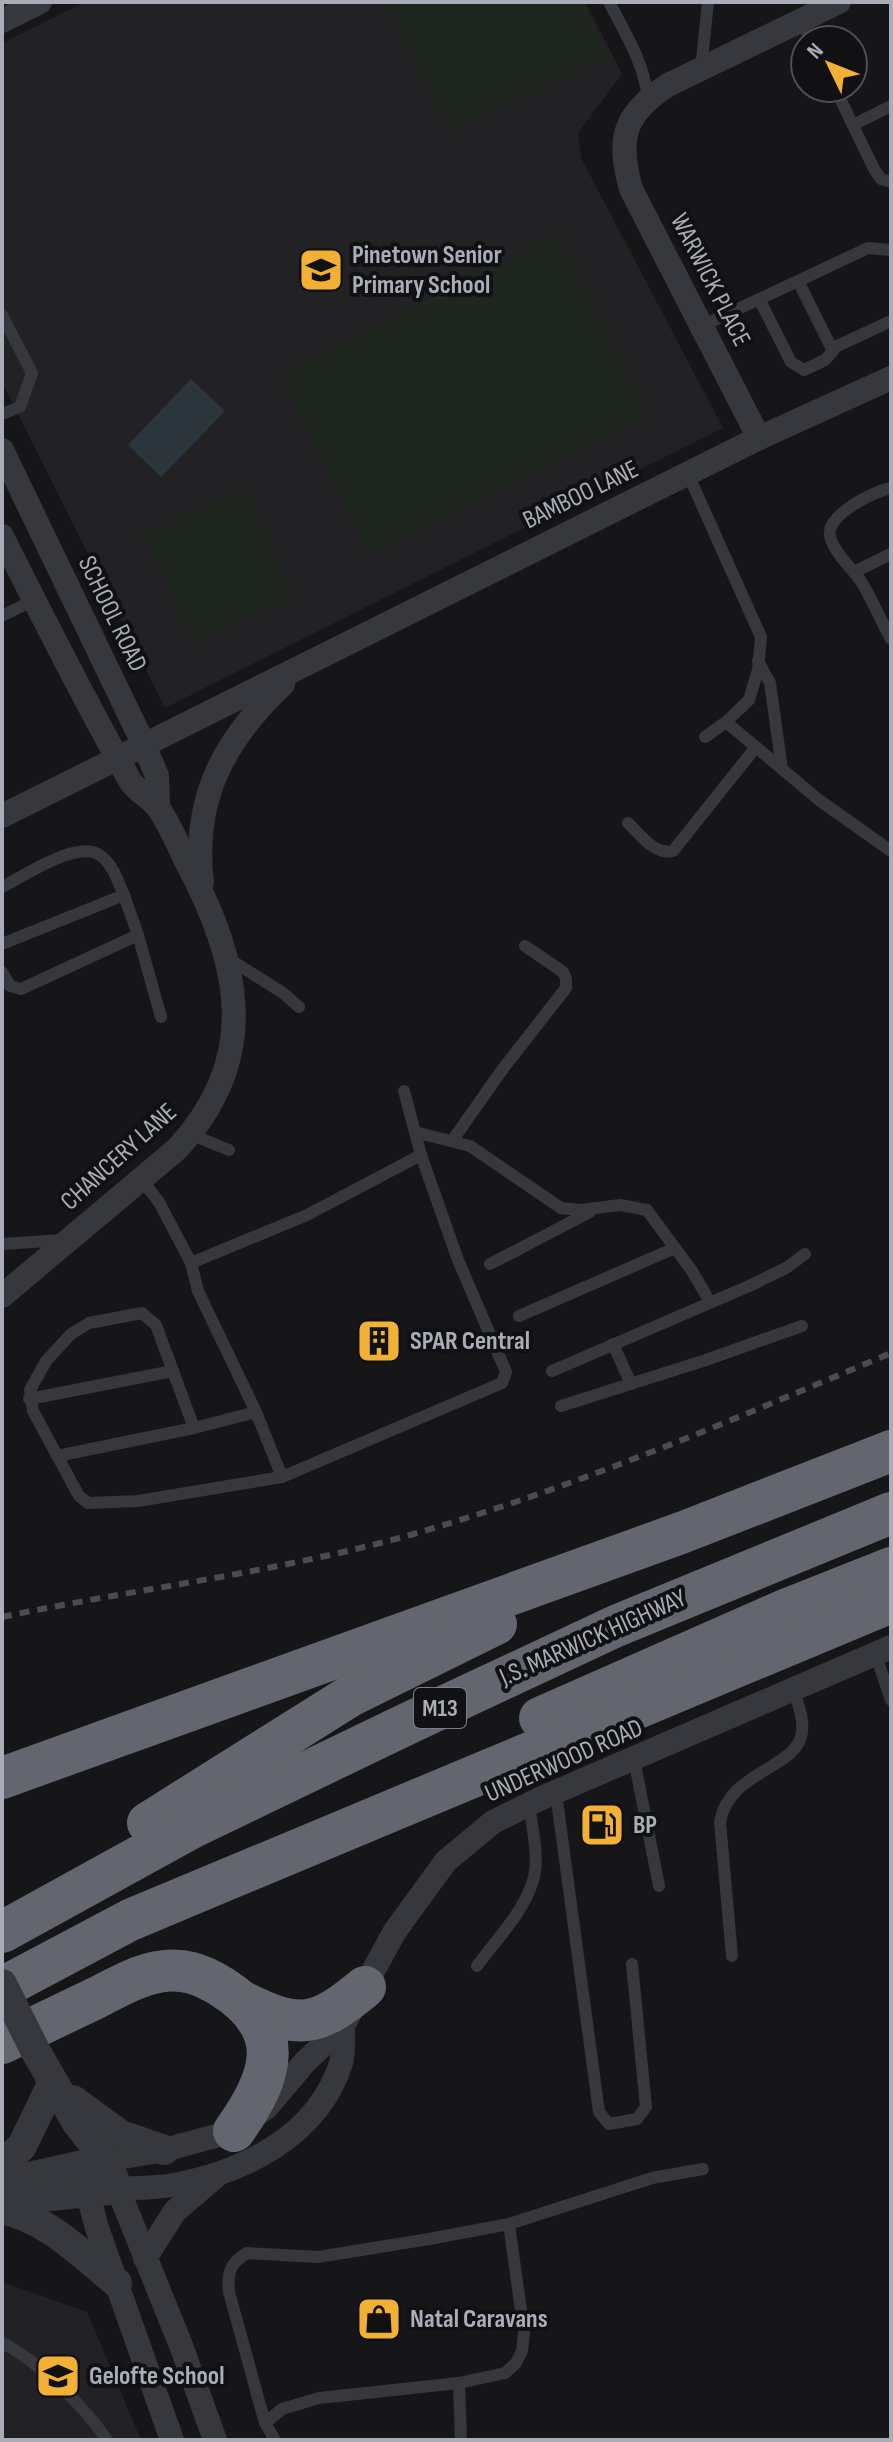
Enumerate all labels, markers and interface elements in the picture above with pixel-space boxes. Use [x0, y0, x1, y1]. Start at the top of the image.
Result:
north arrow [789, 24, 869, 104]
text: N [802, 38, 829, 65]
street label: WARWICK PLACE [663, 208, 757, 352]
place label: Pinetown Senior Primary School [352, 240, 502, 301]
school or university icon: Pinetown Senior Primary School [297, 246, 345, 294]
street label: BAMBOO LANE [518, 454, 644, 536]
street label: SCHOOL ROAD [71, 551, 153, 677]
street label: CHANCERY LANE [55, 1097, 183, 1217]
building icon: SPAR Central [355, 1317, 403, 1365]
place label: SPAR Central [410, 1326, 530, 1357]
street label: J.S. MARWICK HIGHWAY [494, 1583, 691, 1693]
road number: M13 [414, 1688, 466, 1728]
street label: UNDERWOOD ROAD [480, 1712, 648, 1810]
fuel station icon: BP [578, 1801, 626, 1849]
place label: BP [633, 1810, 657, 1841]
shop icon: Natal Caravans [355, 2295, 403, 2343]
place label: Natal Caravans [410, 2304, 548, 2335]
school or university icon: Gelofte School [34, 2352, 82, 2400]
place label: Gelofte School [89, 2361, 224, 2392]

